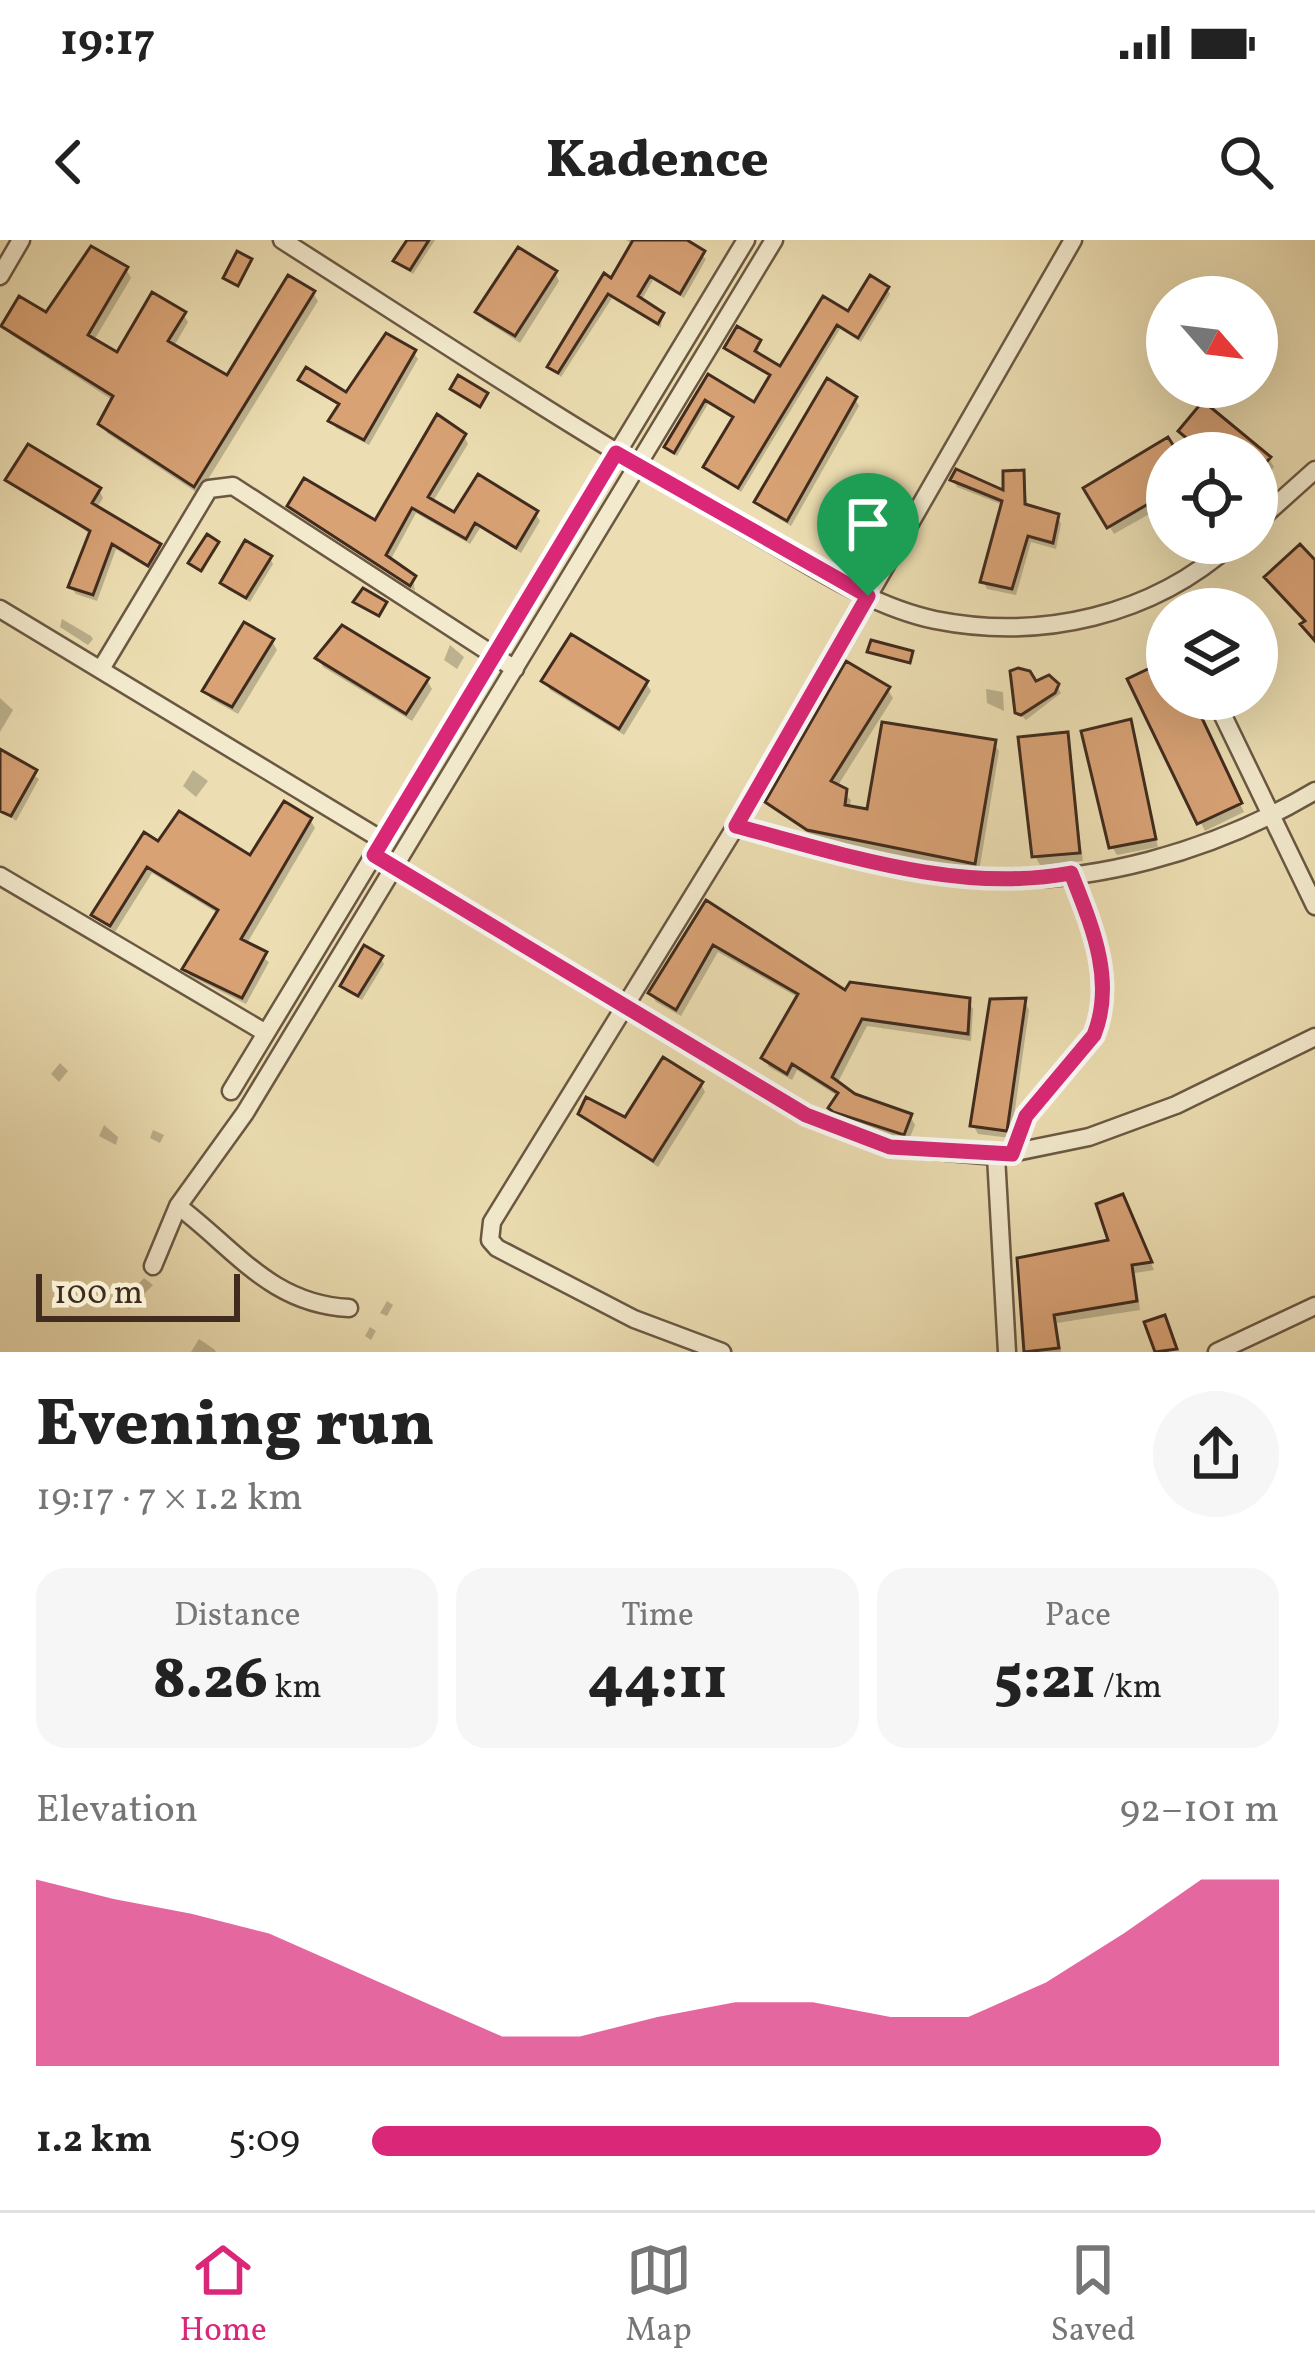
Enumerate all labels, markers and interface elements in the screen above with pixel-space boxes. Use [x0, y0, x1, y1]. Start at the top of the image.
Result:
text: 19:17 [60, 11, 155, 74]
text: Kadence [546, 125, 769, 200]
icon: back [36, 129, 102, 195]
icon: search [1213, 129, 1279, 195]
north arrow [1146, 276, 1278, 408]
map controls [1146, 276, 1278, 720]
button: locate [1146, 432, 1278, 564]
pin [817, 473, 919, 596]
icon: arrive [835, 491, 901, 557]
button: layers [1146, 588, 1278, 720]
scale bar [36, 1268, 240, 1321]
text: 100 m [54, 1272, 143, 1318]
text: Evening run [36, 1381, 435, 1473]
button: share [1153, 1391, 1279, 1517]
text: 19:17 · 7 × 1.2 km [36, 1472, 303, 1526]
text: Distance [174, 1594, 300, 1640]
text: Time [621, 1594, 694, 1640]
text: Pace [1045, 1594, 1111, 1640]
text: 8.26 [153, 1640, 268, 1723]
text: 44:11 [588, 1640, 727, 1723]
text: 5:21 [994, 1640, 1096, 1723]
text: km [268, 1666, 322, 1712]
text: /km [1096, 1666, 1162, 1712]
text: Elevation [36, 1784, 198, 1838]
text: 92–101 m [1120, 1784, 1279, 1838]
text: 1.2 km [36, 2114, 152, 2168]
text: 5:09 [228, 2114, 300, 2168]
tab: Home [179, 2237, 267, 2355]
tab: Map [626, 2237, 692, 2355]
tab: Saved [1051, 2237, 1136, 2355]

